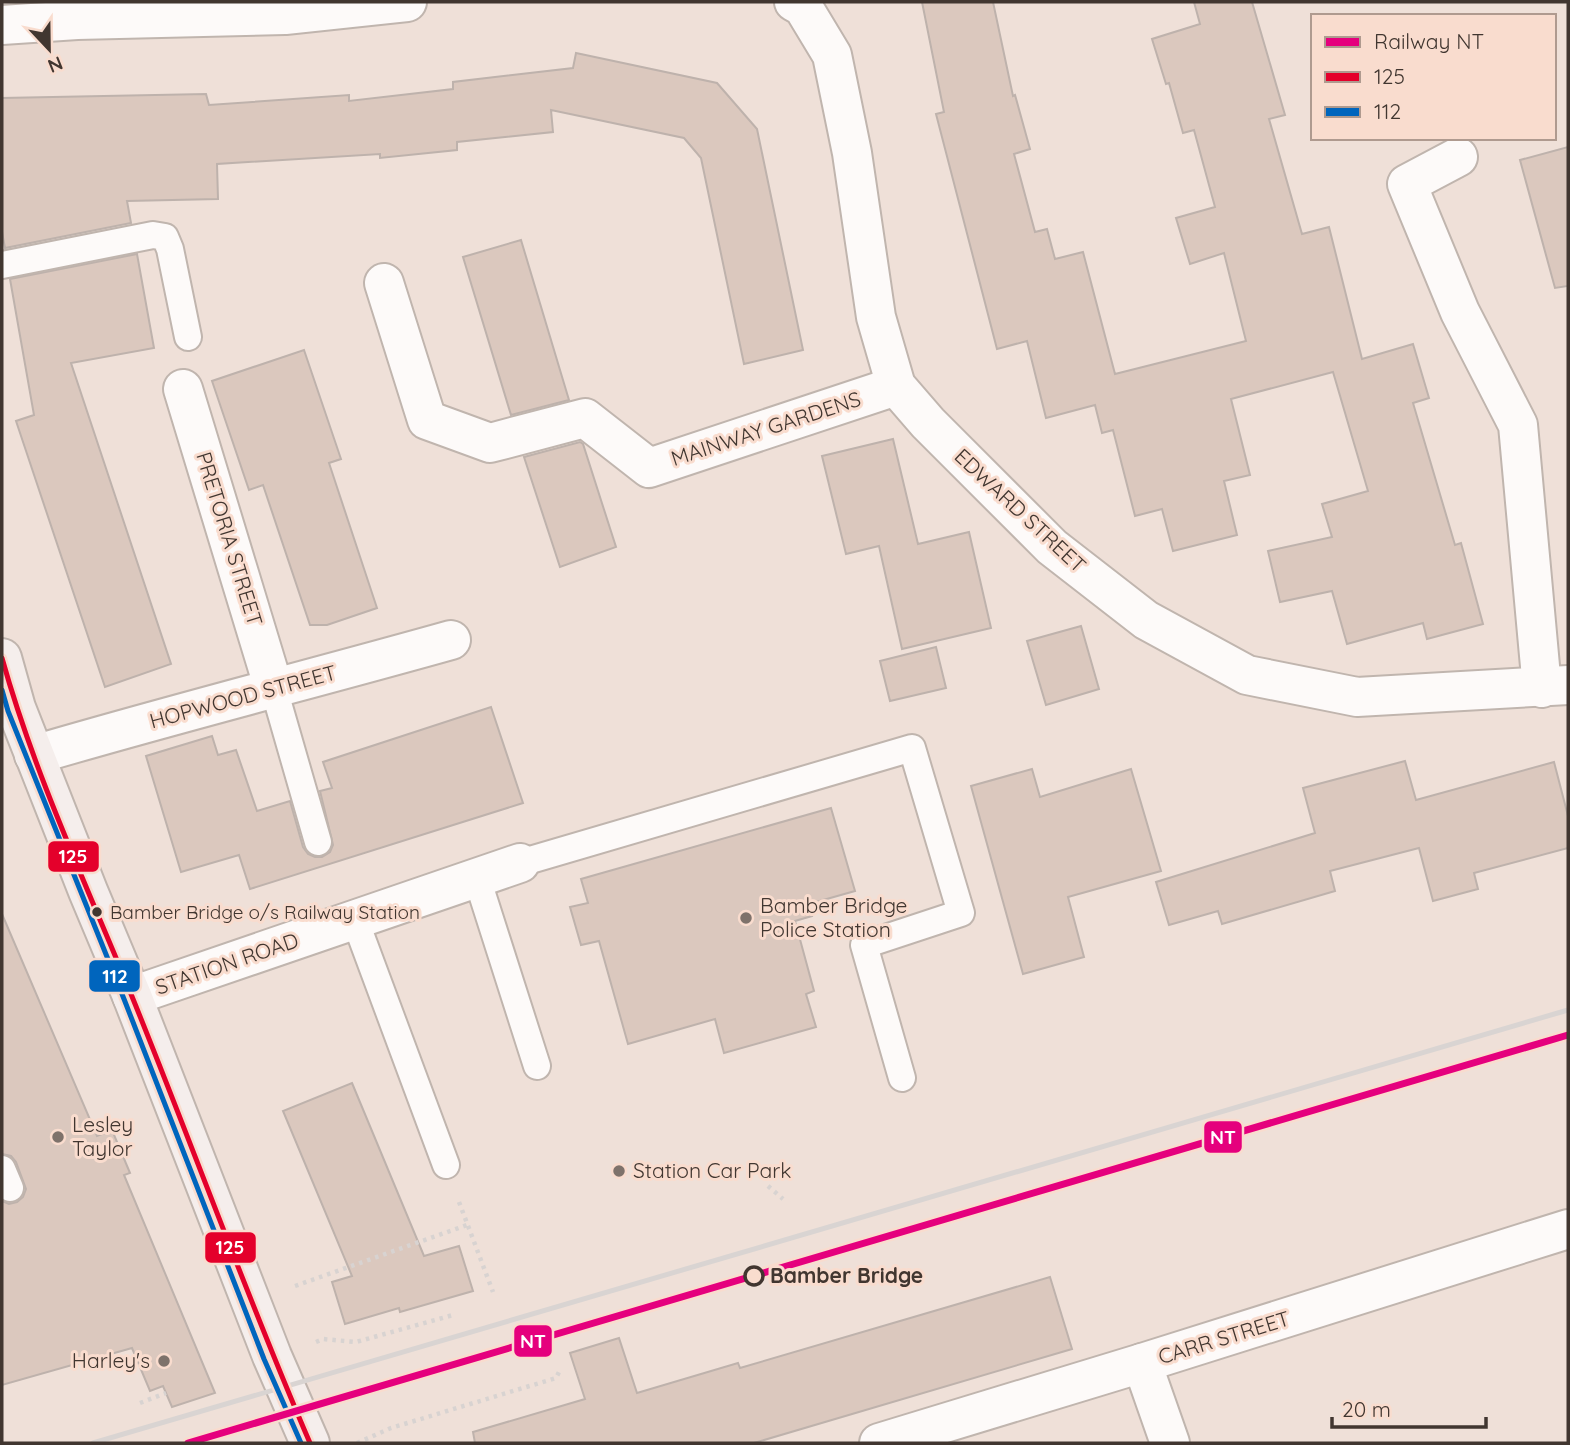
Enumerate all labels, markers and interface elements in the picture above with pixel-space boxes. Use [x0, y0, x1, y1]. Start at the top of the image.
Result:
north arrow [14, 14, 84, 84]
legend [1311, 14, 1556, 140]
text: Railway NT [1374, 28, 1484, 54]
text: N [44, 51, 66, 79]
text: 125 [1374, 63, 1405, 89]
text: 112 [1374, 98, 1401, 124]
street label: MAINWAY GARDENS [668, 385, 864, 471]
street label: EDWARD STREET [950, 443, 1092, 578]
street label: PRETORIA STREET [191, 449, 269, 629]
street label: HOPWOOD STREET [147, 659, 339, 733]
line badge: 125 [47, 840, 100, 873]
text: 125 [58, 844, 88, 868]
place label: Bamber Bridge Police Station [760, 892, 907, 942]
place label: Bamber Bridge o/s Railway Station [110, 900, 420, 924]
marker: Bamber Bridge o/s Railway Station [90, 905, 104, 919]
marker: Bamber Bridge Police Station [738, 910, 754, 926]
street label: STATION ROAD [152, 926, 302, 1000]
line badge: 112 [88, 959, 141, 993]
text: 112 [102, 964, 128, 988]
place label: Lesley Taylor [72, 1111, 133, 1161]
line badge: NT [1203, 1120, 1243, 1154]
text: NT [1210, 1125, 1236, 1149]
marker: Lesley Taylor [50, 1129, 66, 1145]
place label: Station Car Park [633, 1157, 792, 1183]
marker: Station Car Park [611, 1163, 627, 1179]
line badge: 125 [204, 1231, 257, 1264]
text: 125 [215, 1235, 245, 1259]
place label: Bamber Bridge [770, 1262, 923, 1288]
marker: Bamber Bridge [744, 1266, 764, 1286]
street label: CARR STREET [1155, 1305, 1293, 1369]
line badge: NT [513, 1324, 553, 1358]
text: NT [520, 1329, 546, 1353]
place label: Harley's [72, 1347, 150, 1373]
marker: Harley's [156, 1353, 172, 1369]
scale bar [1332, 1386, 1486, 1430]
text: 20 m [1342, 1396, 1391, 1422]

